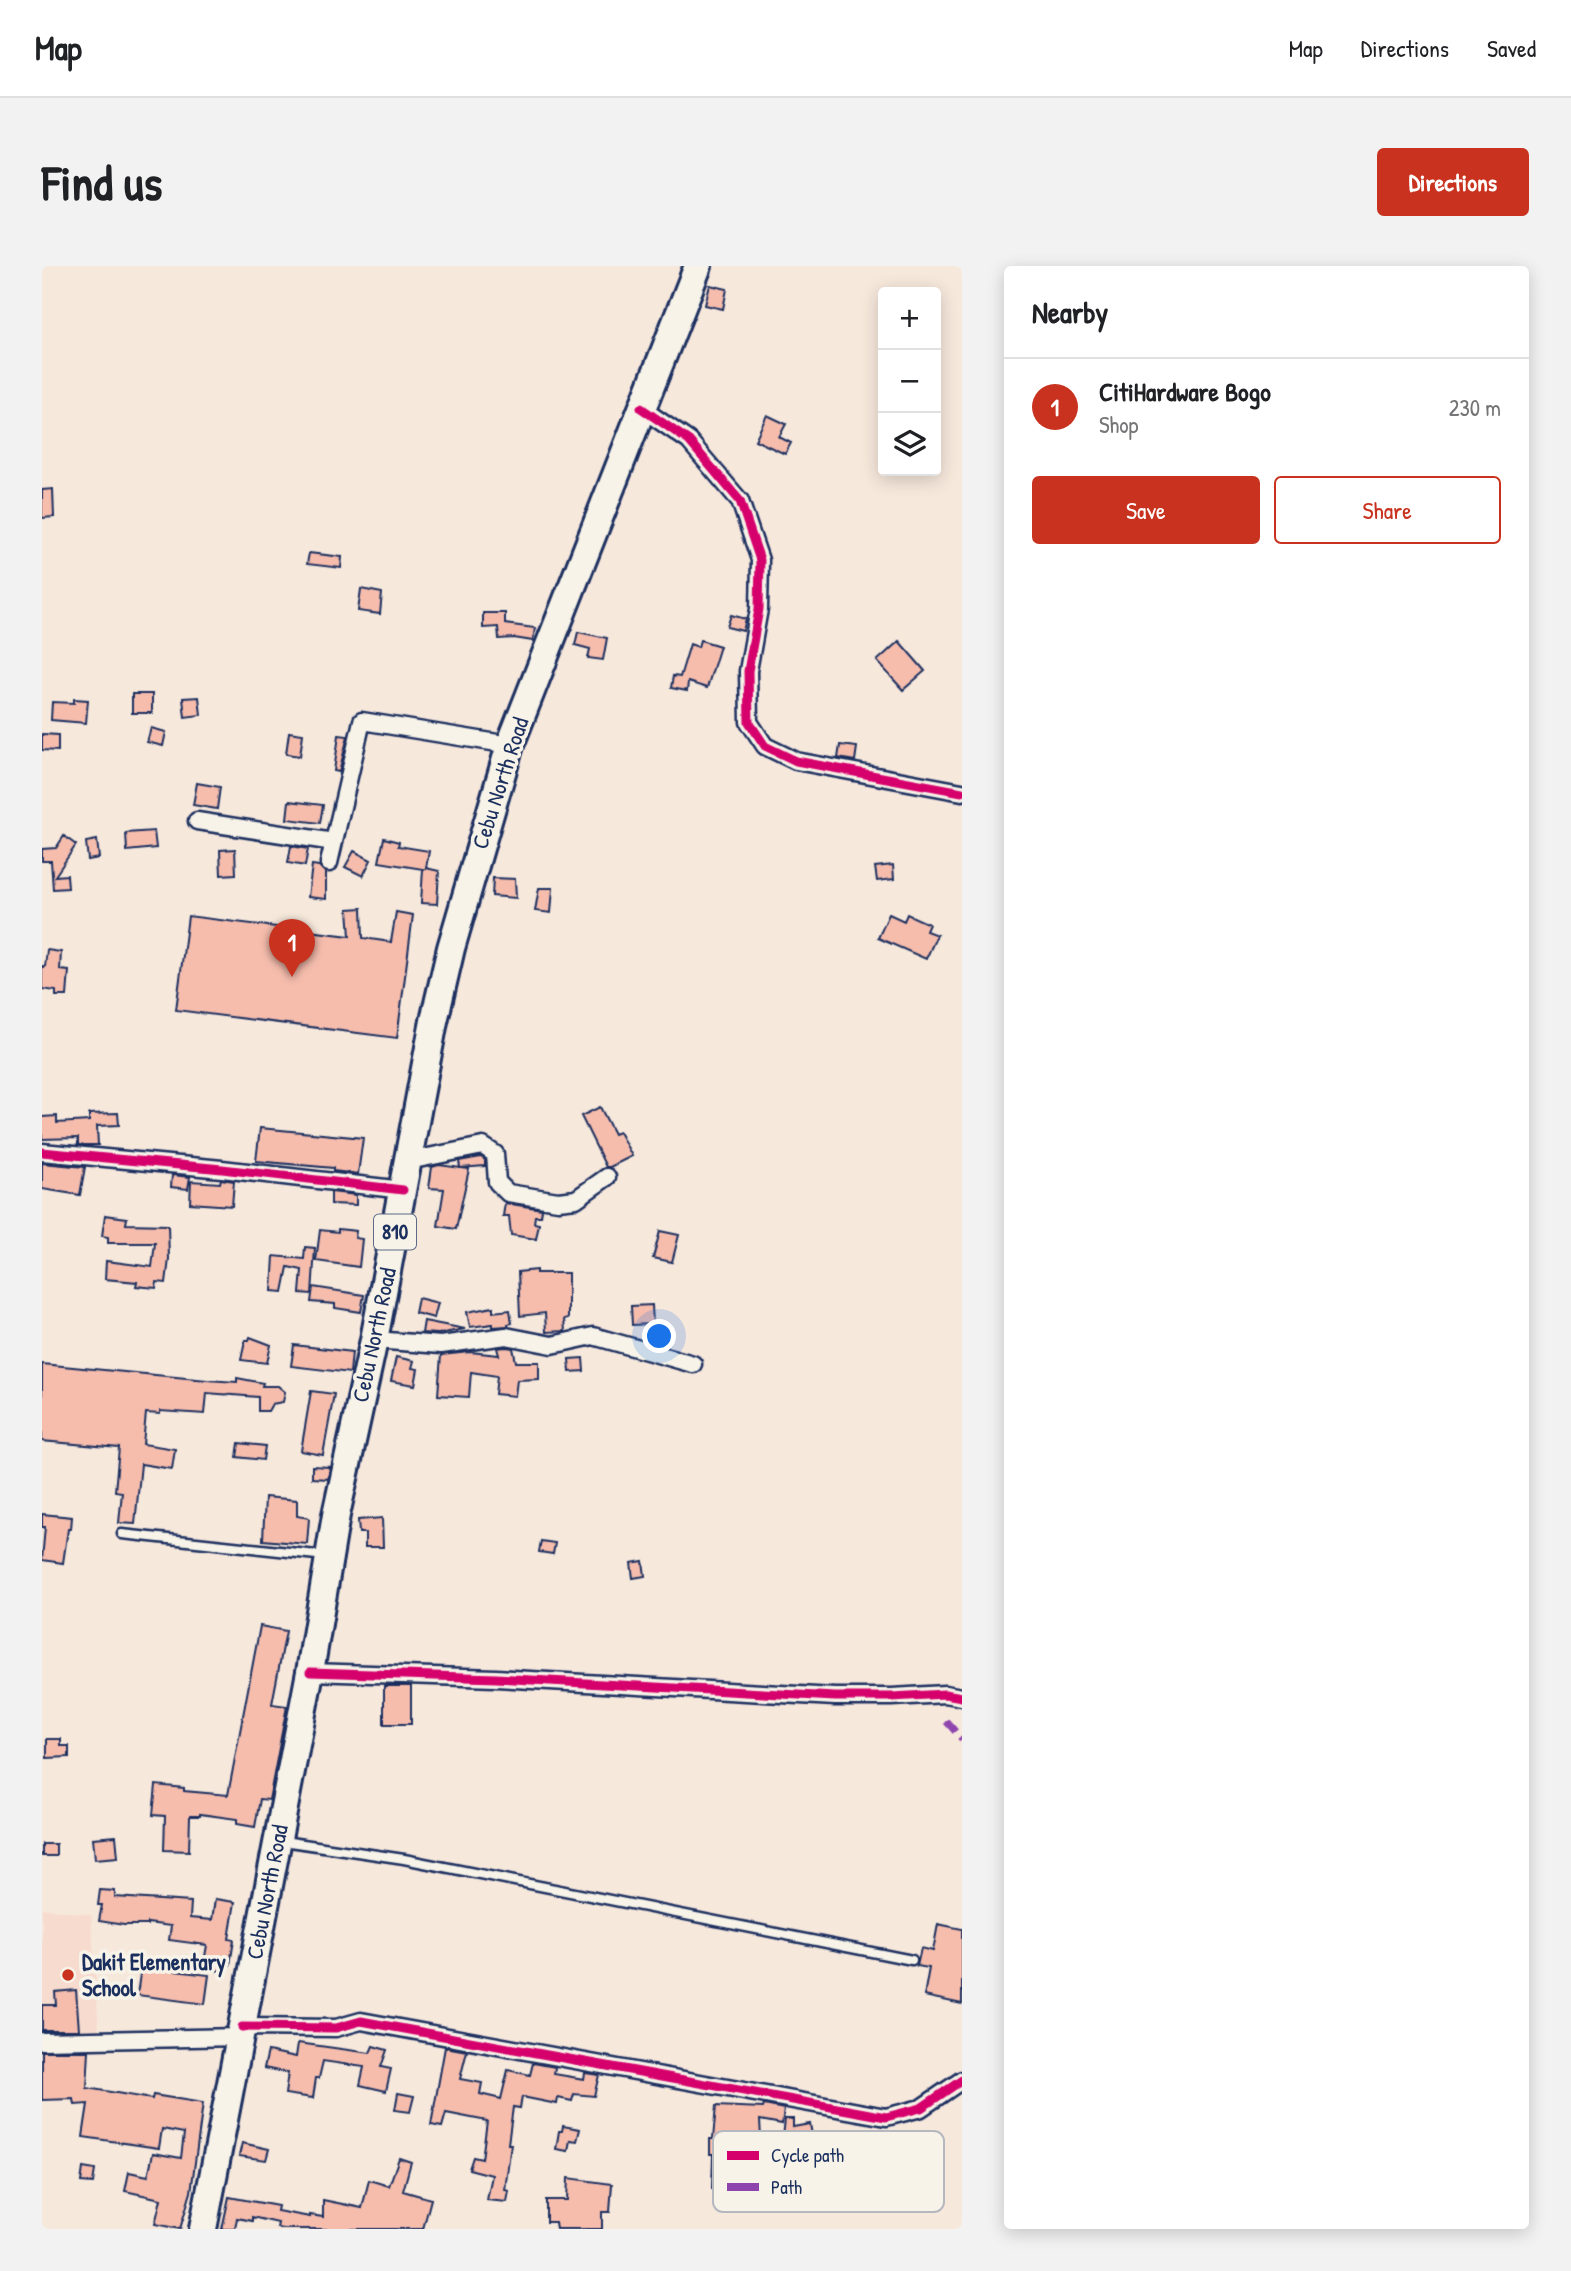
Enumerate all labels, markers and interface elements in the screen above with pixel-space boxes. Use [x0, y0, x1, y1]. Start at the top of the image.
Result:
text: Map [35, 26, 82, 70]
text: Map [1289, 32, 1323, 64]
text: Directions [1361, 32, 1449, 64]
text: Saved [1487, 32, 1536, 64]
button: Directions [1377, 148, 1529, 216]
text: Find us [42, 149, 162, 215]
map controls [878, 287, 941, 476]
button: + [878, 287, 941, 350]
text: Nearby [1032, 292, 1108, 332]
button: − [878, 350, 941, 413]
text: CitiHardware Bogo [1099, 374, 1271, 409]
text: 1 [1051, 392, 1059, 423]
text: 230 m [1449, 392, 1501, 423]
text: Shop [1099, 409, 1138, 440]
button: layers [878, 413, 941, 476]
button: Save [1032, 476, 1260, 544]
button: Share [1274, 476, 1501, 544]
street label: Cebu North Road [464, 713, 535, 853]
pin: 1 [269, 919, 315, 977]
road number: 810 [374, 1214, 416, 1250]
street label: Cebu North Road [344, 1265, 403, 1405]
your location [642, 1319, 676, 1353]
street label: Cebu North Road [238, 1822, 295, 1962]
place label: Dakit Elementary School [82, 1946, 226, 2003]
marker: Dakit Elementary School [60, 1967, 76, 1983]
legend [713, 2131, 944, 2212]
text: Cycle path [771, 2142, 844, 2168]
text: Path [771, 2174, 802, 2200]

